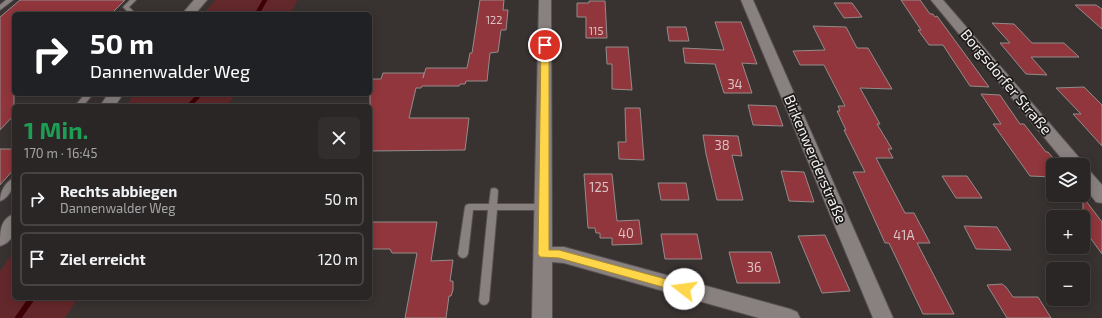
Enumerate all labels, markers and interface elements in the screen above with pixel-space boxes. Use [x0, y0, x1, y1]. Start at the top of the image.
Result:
house number: 122 [486, 13, 502, 26]
house number: 115 [589, 24, 603, 37]
street label: Borgsdorfer Straße [957, 25, 1056, 138]
text: 50 m [90, 26, 154, 60]
icon: right [24, 28, 76, 80]
pin [528, 28, 562, 62]
icon: arrive [534, 34, 556, 56]
text: Dannenwalder Weg [90, 60, 250, 82]
house number: 34 [727, 76, 743, 92]
street label: Birkenwerderstraße [781, 92, 851, 226]
text: 1 Min. [24, 115, 88, 144]
button: close [318, 117, 360, 159]
house number: 38 [714, 137, 730, 153]
text: 170 m · 16:45 [24, 145, 97, 161]
map controls [1046, 158, 1090, 306]
button: layers [1046, 158, 1090, 202]
house number: 125 [589, 179, 609, 195]
text: Rechts abbiegen [60, 182, 177, 200]
icon: right [26, 188, 48, 210]
text: 50 m [324, 190, 358, 208]
text: Dannenwalder Weg [60, 200, 176, 216]
button: + [1046, 210, 1090, 254]
house number: 40 [618, 225, 634, 241]
house number: 41A [893, 227, 915, 243]
icon: arrive [26, 248, 48, 270]
text: Ziel erreicht [60, 250, 146, 268]
text: 120 m [318, 250, 358, 268]
house number: 36 [747, 259, 761, 275]
button: − [1046, 262, 1090, 306]
position arrow [663, 268, 705, 310]

